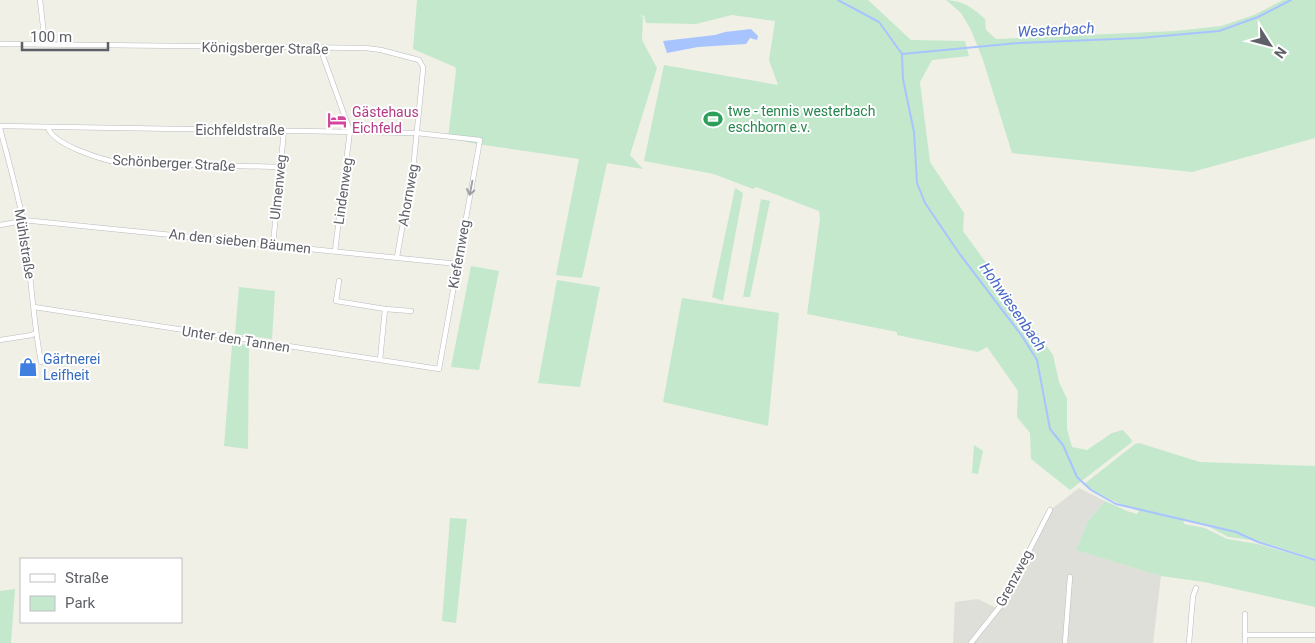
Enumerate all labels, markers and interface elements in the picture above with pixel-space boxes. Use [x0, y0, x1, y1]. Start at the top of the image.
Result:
water label: Westerbach [1017, 19, 1095, 41]
scale bar [22, 20, 109, 52]
north arrow [1245, 20, 1295, 70]
text: 100 m [30, 28, 72, 46]
street label: Königsberger Straße [201, 39, 329, 57]
text: N [1271, 44, 1290, 61]
place label: twe - tennis westerbach eschborn e.v. [728, 103, 875, 135]
place label: Gästehaus Eichfeld [352, 104, 419, 136]
sports icon: twe - tennis westerbach eschborn e.v. [702, 108, 724, 130]
hotel icon: Gästehaus Eichfeld [326, 109, 348, 131]
street label: Eichfeldstraße [195, 122, 285, 138]
street label: Schönberger Straße [112, 152, 236, 174]
street label: Ulmenweg [267, 153, 289, 221]
street label: Lindenweg [330, 156, 356, 226]
street label: Ahornweg [395, 163, 421, 227]
one-way arrow [466, 180, 475, 196]
street label: Mühlstraße [12, 208, 38, 280]
street label: Kiefernweg [445, 218, 473, 290]
street label: An den sieben Bäumen [168, 226, 312, 256]
water label: Hohwiesenbach [976, 259, 1050, 355]
street label: Unter den Tannen [181, 323, 291, 355]
place label: Gärtnerei Leifheit [43, 351, 100, 383]
shop icon: Gärtnerei Leifheit [17, 356, 39, 378]
street label: Grenzweg [992, 547, 1036, 609]
legend [20, 558, 182, 623]
text: Straße [65, 569, 109, 587]
text: Park [65, 594, 96, 612]

